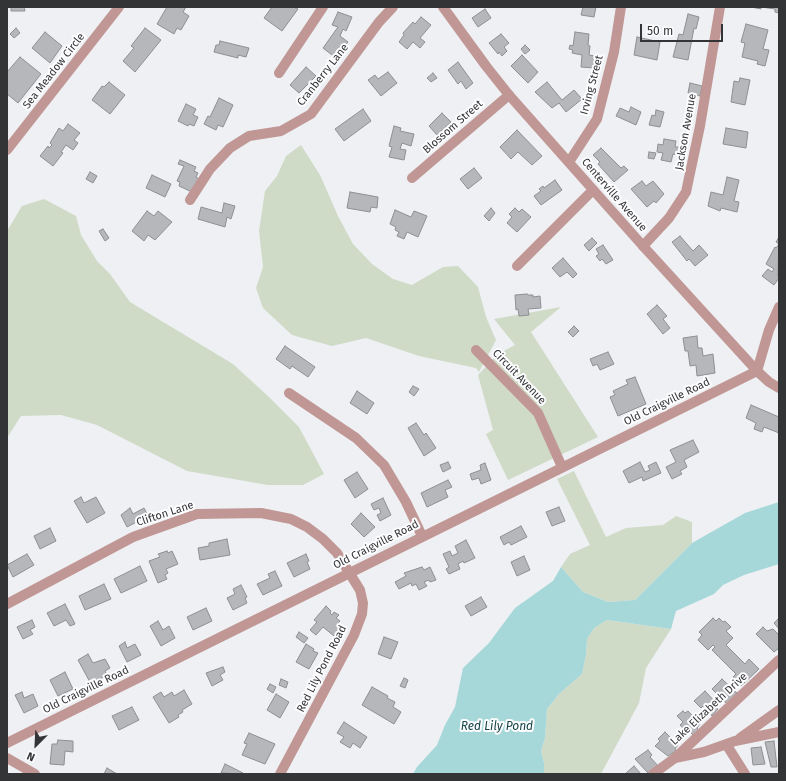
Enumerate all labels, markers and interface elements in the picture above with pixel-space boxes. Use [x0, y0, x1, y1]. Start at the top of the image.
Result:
scale bar [642, 16, 725, 42]
text: 50 m [647, 24, 673, 38]
street label: Sea Meadow Circle [20, 30, 88, 112]
street label: Cranberry Lane [295, 41, 351, 109]
street label: Irving Street [578, 54, 606, 116]
street label: Jackson Avenue [673, 93, 699, 171]
street label: Blossom Street [420, 97, 486, 157]
street label: Centerville Avenue [579, 156, 649, 234]
street label: Circuit Avenue [490, 347, 548, 407]
street label: Old Craigville Road [622, 375, 712, 429]
street label: Clifton Lane [135, 499, 195, 529]
street label: Old Craigville Road [331, 518, 421, 572]
street label: Red Lily Pond Road [294, 623, 350, 715]
street label: Old Craigville Road [41, 663, 131, 717]
street label: Lake Elizabeth Drive [668, 670, 750, 748]
water label: Red Lily Pond [461, 720, 533, 734]
north arrow [16, 725, 56, 765]
text: N [25, 749, 37, 764]

